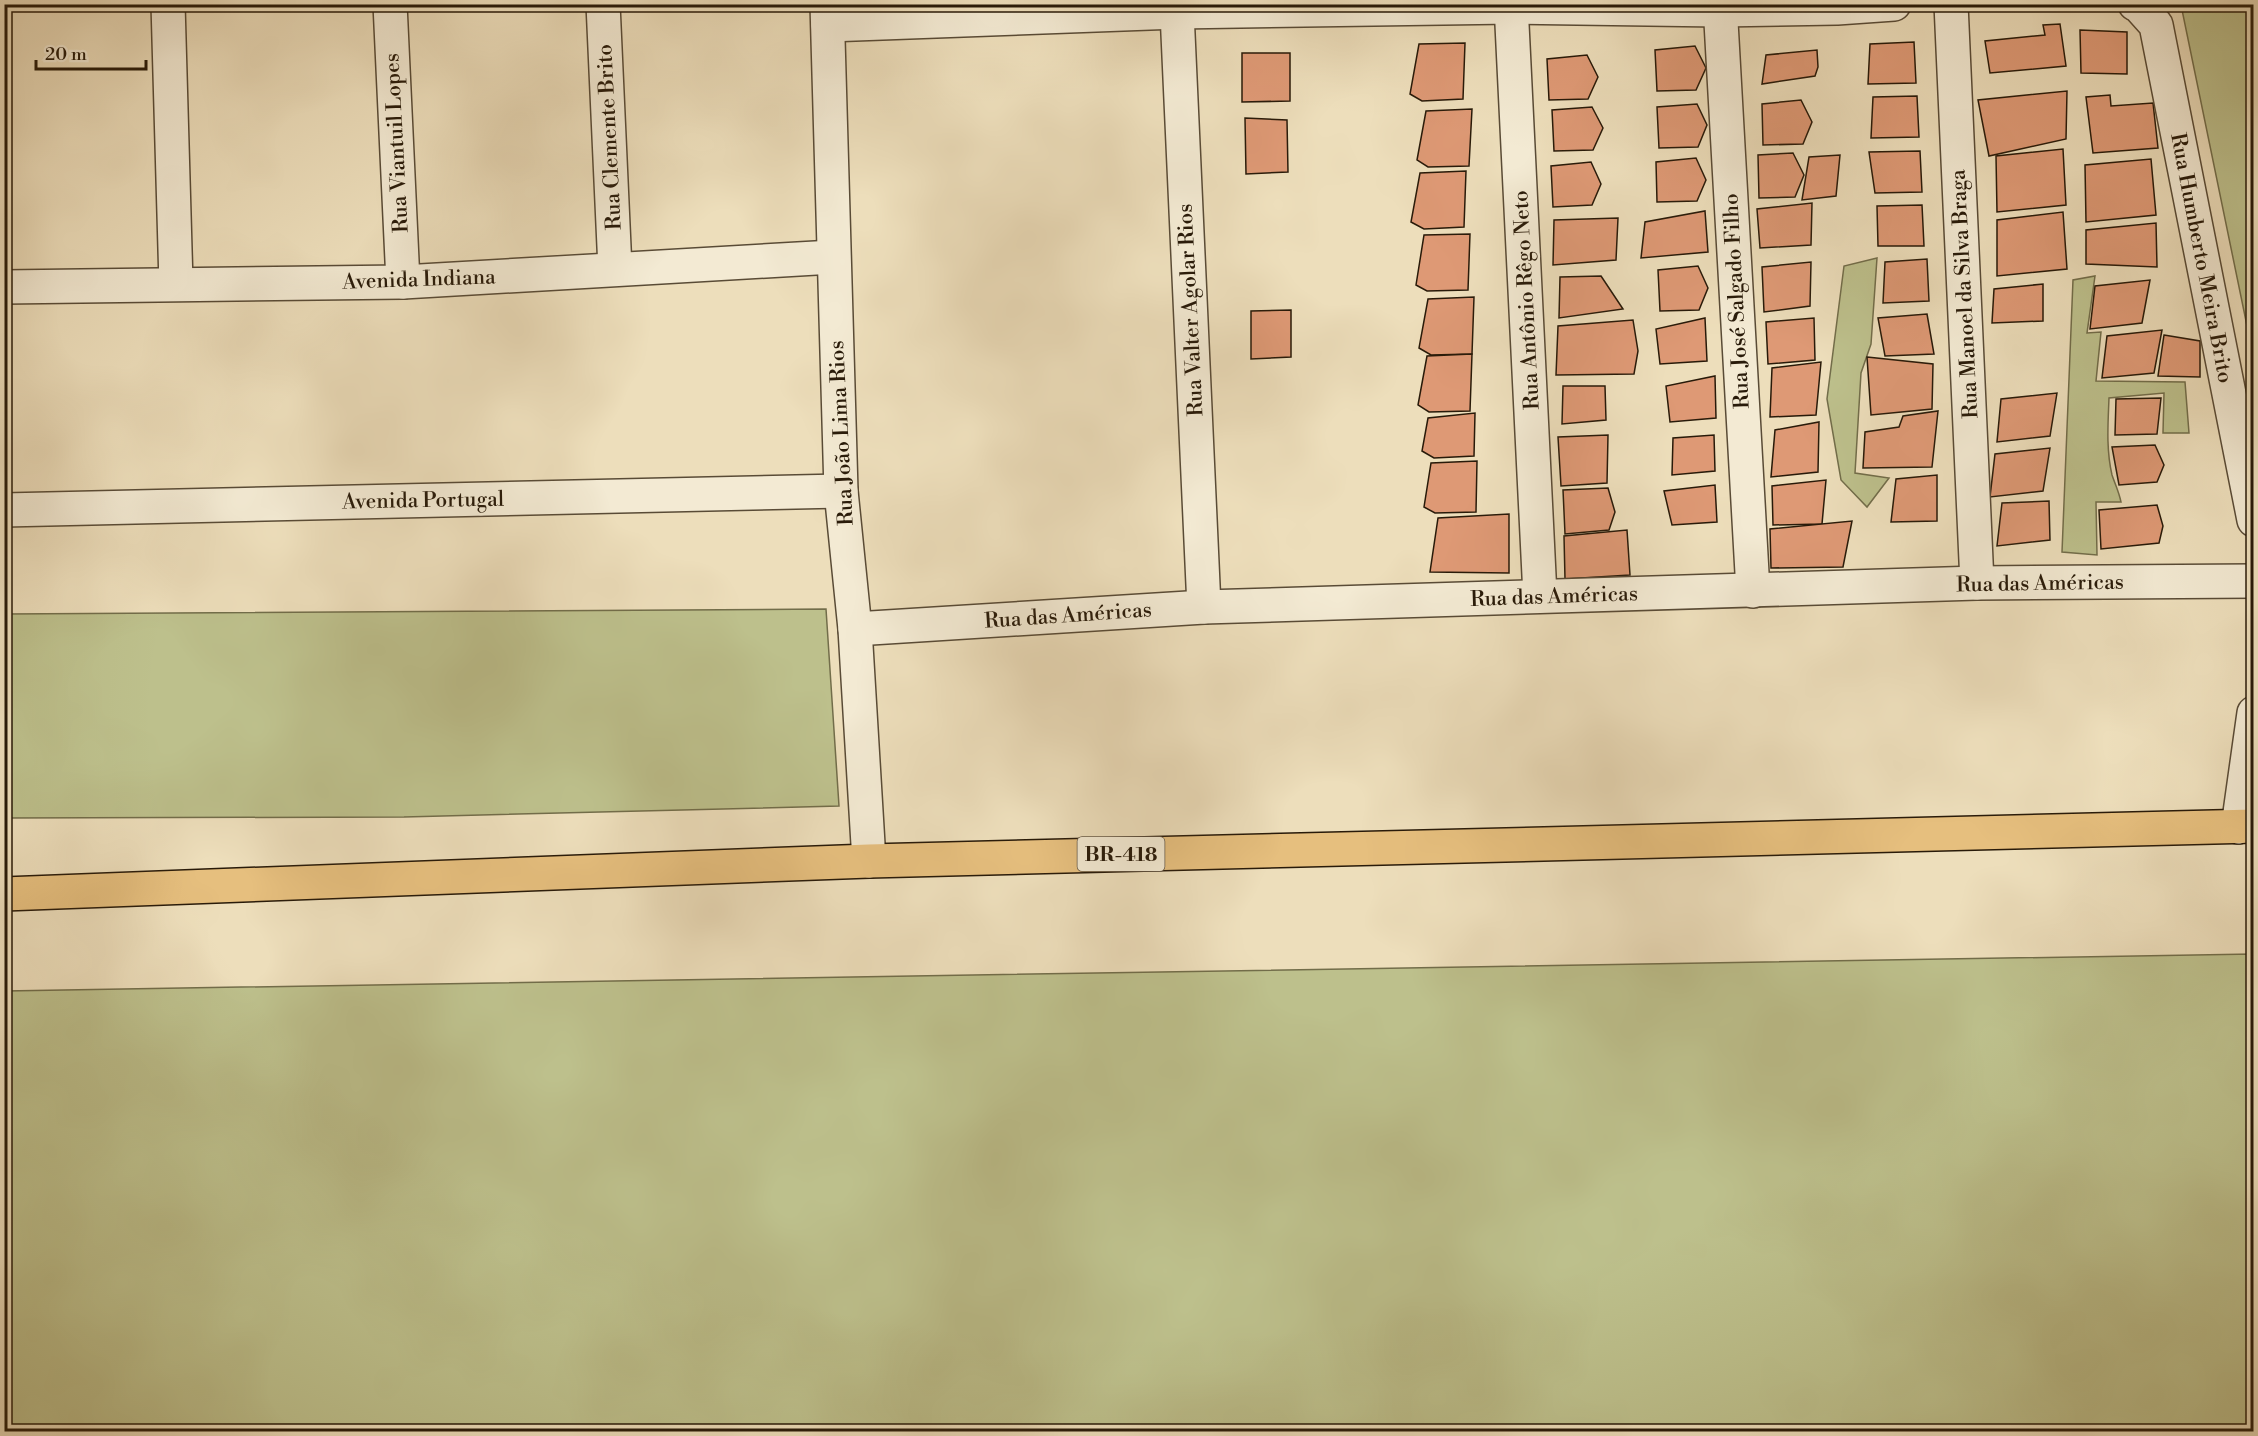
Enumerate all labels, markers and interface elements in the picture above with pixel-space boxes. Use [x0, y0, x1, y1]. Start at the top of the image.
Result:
scale bar [36, 33, 146, 71]
text: 20 m [45, 43, 87, 66]
street label: Rua Clemente Brito [592, 43, 628, 231]
street label: Rua Viantuil Lopes [379, 52, 415, 233]
street label: Rua Humberto Meira Brito [2164, 131, 2238, 385]
street label: Rua Manoel da Silva Braga [1945, 168, 1985, 419]
street label: Rua Antônio Rêgo Neto [1508, 190, 1546, 410]
street label: Rua José Salgado Filho [1718, 192, 1756, 409]
street label: Rua Valter Agolar Rios [1172, 203, 1210, 417]
street label: Avenida Indiana [341, 264, 497, 296]
street label: Rua João Lima Rios [824, 340, 860, 526]
street label: Avenida Portugal [341, 487, 504, 515]
street label: Rua das Américas [1956, 570, 2124, 598]
street label: Rua das Américas [1470, 581, 1638, 613]
street label: Rua das Américas [983, 597, 1153, 635]
road number: BR-418 [1078, 837, 1164, 871]

